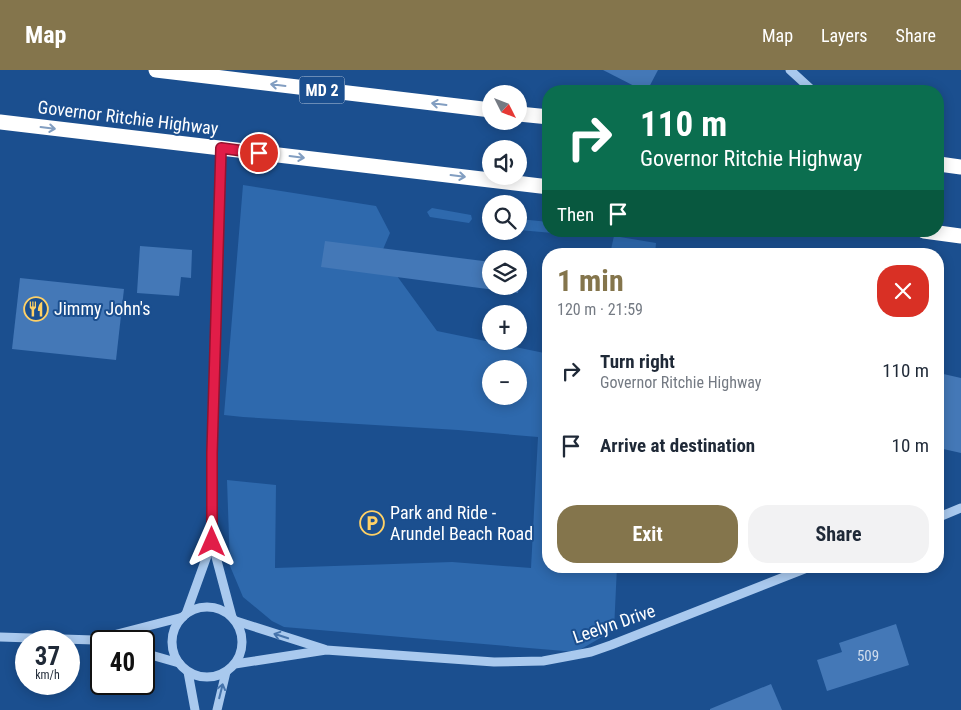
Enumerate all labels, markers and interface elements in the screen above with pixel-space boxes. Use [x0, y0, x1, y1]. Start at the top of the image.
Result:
text: Map [25, 21, 66, 49]
text: Map [762, 25, 793, 46]
text: Layers [821, 25, 868, 46]
text: Share [896, 25, 936, 46]
road number: MD 2 [300, 76, 344, 104]
one-way arrow [270, 80, 286, 90]
north arrow [482, 85, 528, 130]
map controls [482, 85, 527, 405]
street label: Governor Ritchie Highway [37, 96, 220, 139]
one-way arrow [432, 99, 448, 109]
text: 110 m [640, 104, 727, 145]
icon: right [557, 105, 622, 170]
one-way arrow [40, 123, 56, 133]
pin [238, 132, 280, 174]
icon: arrive [245, 139, 273, 167]
button: sound [482, 140, 527, 185]
text: Governor Ritchie Highway [640, 146, 862, 171]
one-way arrow [288, 152, 304, 162]
one-way arrow [450, 171, 466, 181]
button: search [482, 195, 527, 240]
icon: arrive [604, 200, 632, 228]
text: Then [557, 203, 594, 226]
button: layers [482, 250, 527, 295]
text: 1 min [557, 263, 624, 298]
button: close [877, 265, 929, 317]
restaurant icon: Jimmy John's [23, 296, 49, 322]
place label: Jimmy John's [54, 298, 150, 319]
text: 120 m · 21:59 [557, 300, 643, 319]
button: + [482, 305, 527, 350]
text: Turn right [600, 350, 675, 373]
icon: right [557, 357, 585, 385]
text: 110 m [882, 359, 929, 382]
button: − [482, 360, 527, 405]
text: Governor Ritchie Highway [600, 373, 762, 392]
icon: arrive [557, 432, 585, 460]
text: Arrive at destination [600, 434, 755, 457]
text: 10 m [892, 434, 929, 457]
place label: Park and Ride - Arundel Beach Road [390, 502, 533, 544]
button: Exit [557, 505, 738, 563]
button: Share [748, 505, 929, 563]
parking icon: Park and Ride - Arundel Beach Road [359, 510, 385, 536]
position arrow [185, 515, 237, 567]
street label: Leelyn Drive [570, 600, 658, 647]
speed limit sign: 40 [90, 630, 155, 695]
one-way arrow [273, 630, 289, 640]
text: 37 [35, 642, 60, 671]
house number: 509 [857, 647, 879, 665]
text: km/h [35, 668, 60, 682]
one-way arrow [217, 684, 227, 700]

